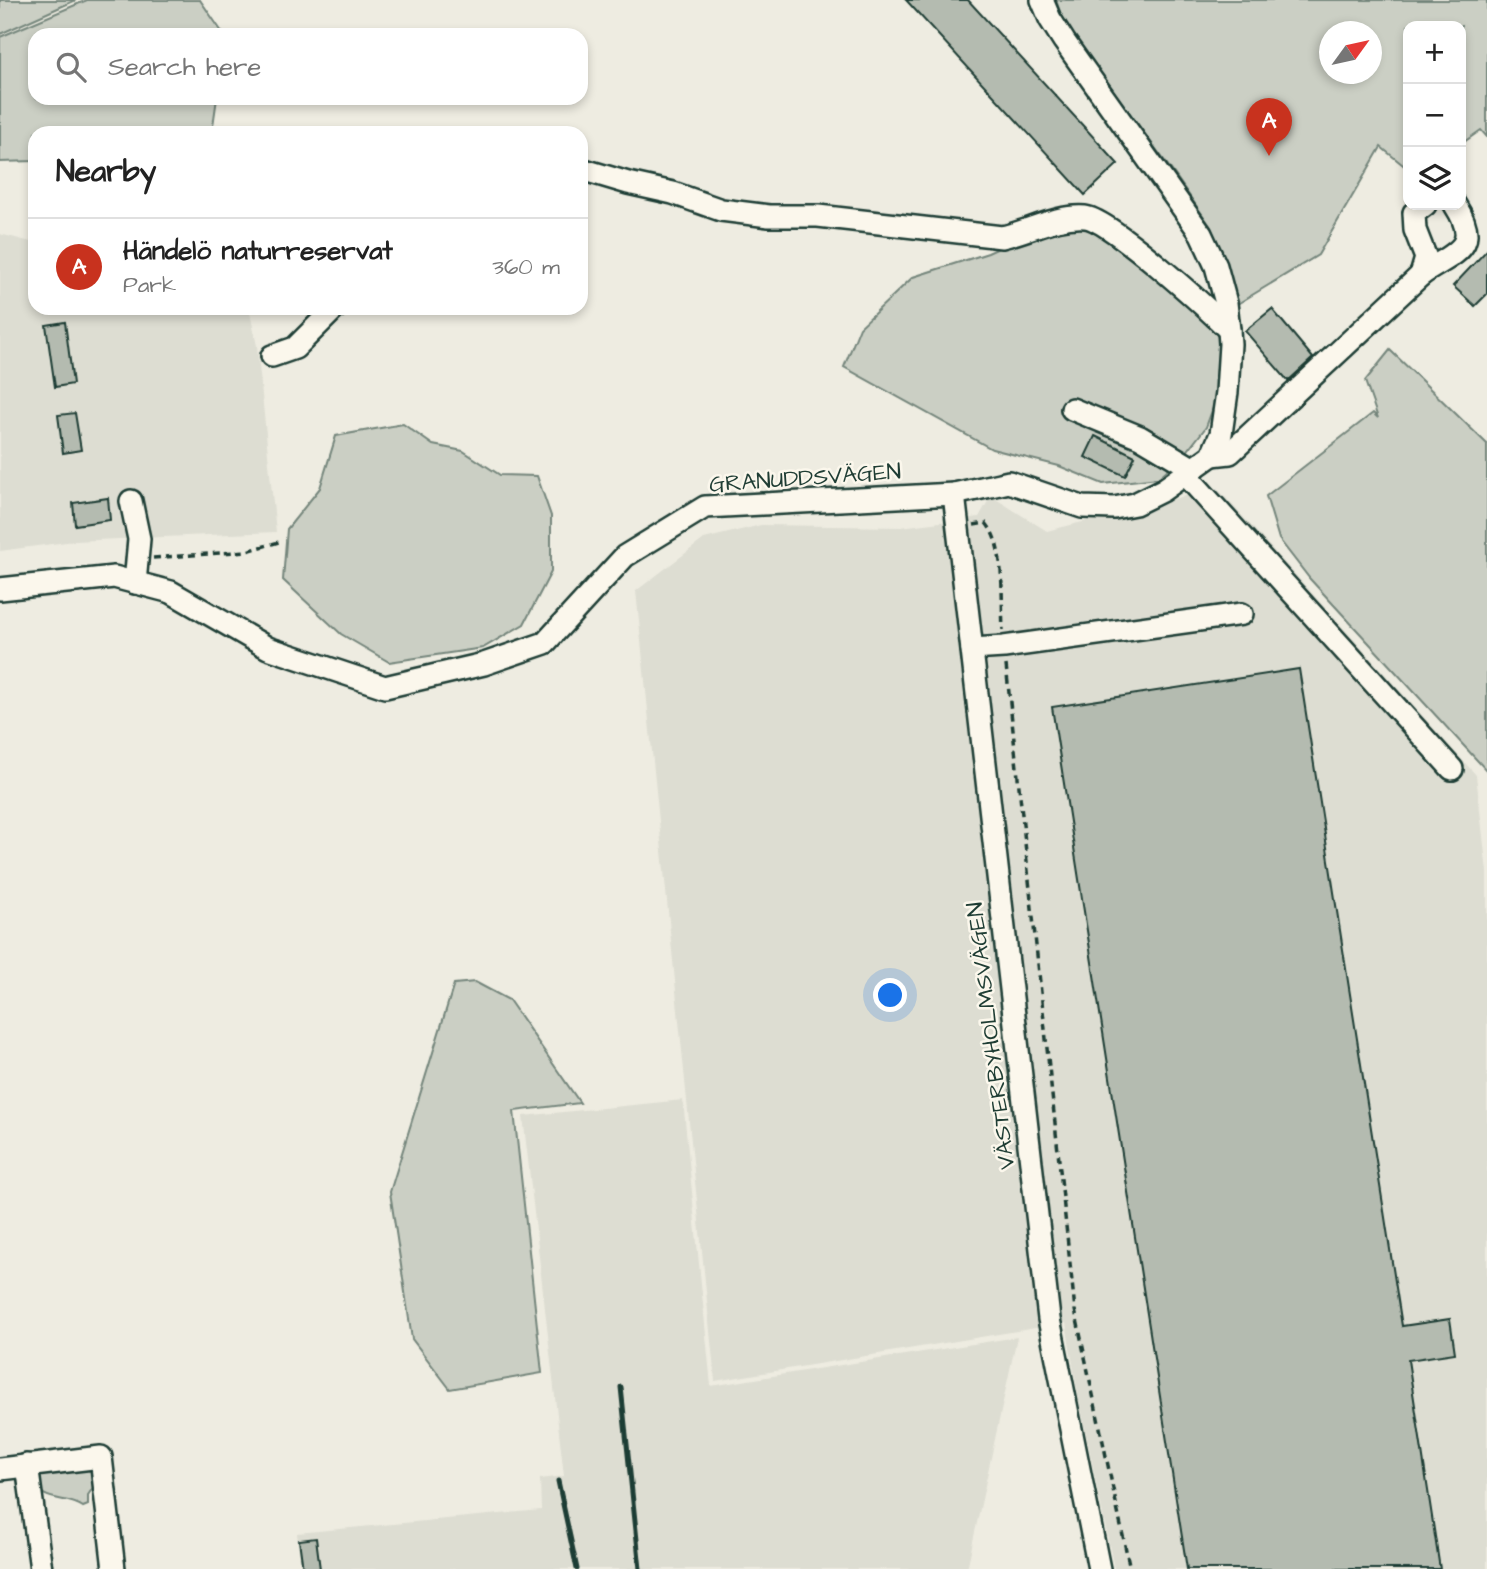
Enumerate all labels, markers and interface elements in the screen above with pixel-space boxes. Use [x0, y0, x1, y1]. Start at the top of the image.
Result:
north arrow [1319, 21, 1382, 84]
map controls [1403, 21, 1466, 210]
button: + [1403, 21, 1466, 84]
search box [28, 28, 588, 105]
icon: search [52, 48, 90, 86]
text: Search here [108, 49, 261, 85]
button: − [1403, 84, 1466, 147]
pin: A [1246, 98, 1292, 156]
button: layers [1403, 147, 1466, 210]
text: Nearby [56, 151, 156, 193]
text: Händelö naturreservat [123, 233, 393, 269]
text: A [72, 251, 86, 283]
text: 360 m [492, 251, 560, 283]
text: Park [123, 269, 176, 301]
street label: GRANUDDSVÄGEN [708, 455, 902, 501]
street label: VÄSTERBYHOLMSVÄGEN [959, 900, 1023, 1171]
your location [873, 978, 907, 1012]

